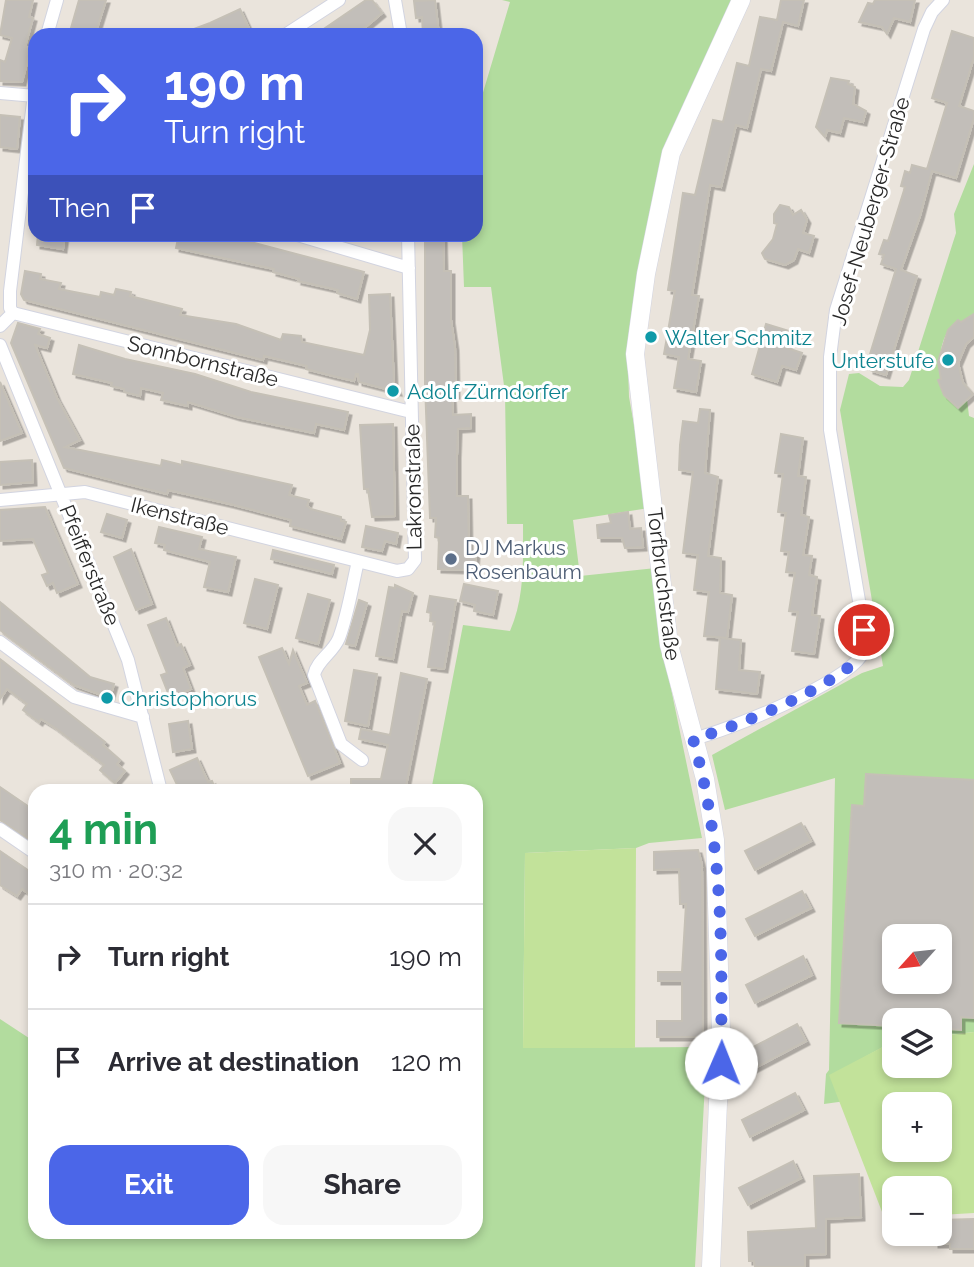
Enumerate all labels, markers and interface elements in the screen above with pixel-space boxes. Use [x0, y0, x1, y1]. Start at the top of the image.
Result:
text: 190 m [164, 54, 305, 111]
icon: right [49, 56, 140, 147]
street label: Josef-Neuberger-Straße [825, 94, 915, 328]
text: Turn right [164, 113, 305, 150]
icon: arrive [124, 189, 162, 227]
text: Then [49, 193, 110, 223]
place label: Walter Schmitz [665, 325, 812, 350]
marker: Walter Schmitz [643, 329, 659, 345]
street label: Sonnbornstraße [125, 330, 281, 392]
place label: Unterstufe [831, 348, 934, 373]
marker: Unterstufe [940, 352, 956, 368]
place label: Adolf Zürndorfer [407, 379, 569, 404]
marker: Adolf Zürndorfer [385, 383, 401, 399]
street label: Lakronstraße [399, 424, 427, 550]
street label: Ikenstraße [128, 492, 232, 540]
street label: Pfeifferstraße [54, 501, 126, 629]
street label: Torfbruchstraße [642, 506, 686, 662]
place label: DJ Markus Rosenbaum [465, 535, 582, 584]
marker: DJ Markus Rosenbaum [443, 551, 459, 567]
pin [834, 600, 894, 660]
icon: arrive [845, 611, 883, 649]
place label: Christophorus [121, 686, 257, 711]
marker: Christophorus [99, 690, 115, 706]
text: 4 min [49, 805, 158, 854]
button: close [388, 807, 462, 881]
text: 310 m · 20:32 [49, 856, 183, 883]
north arrow [882, 924, 952, 994]
map controls [882, 924, 952, 1246]
icon: right [49, 938, 87, 976]
text: Turn right [108, 942, 229, 972]
text: 190 m [389, 942, 462, 972]
button: layers [882, 1008, 952, 1078]
position arrow [684, 1026, 758, 1100]
icon: arrive [49, 1043, 87, 1081]
text: Arrive at destination [108, 1047, 359, 1077]
text: 120 m [391, 1047, 462, 1077]
button: + [882, 1092, 952, 1162]
button: Exit [49, 1145, 249, 1225]
button: Share [263, 1145, 462, 1225]
button: − [882, 1176, 952, 1246]

